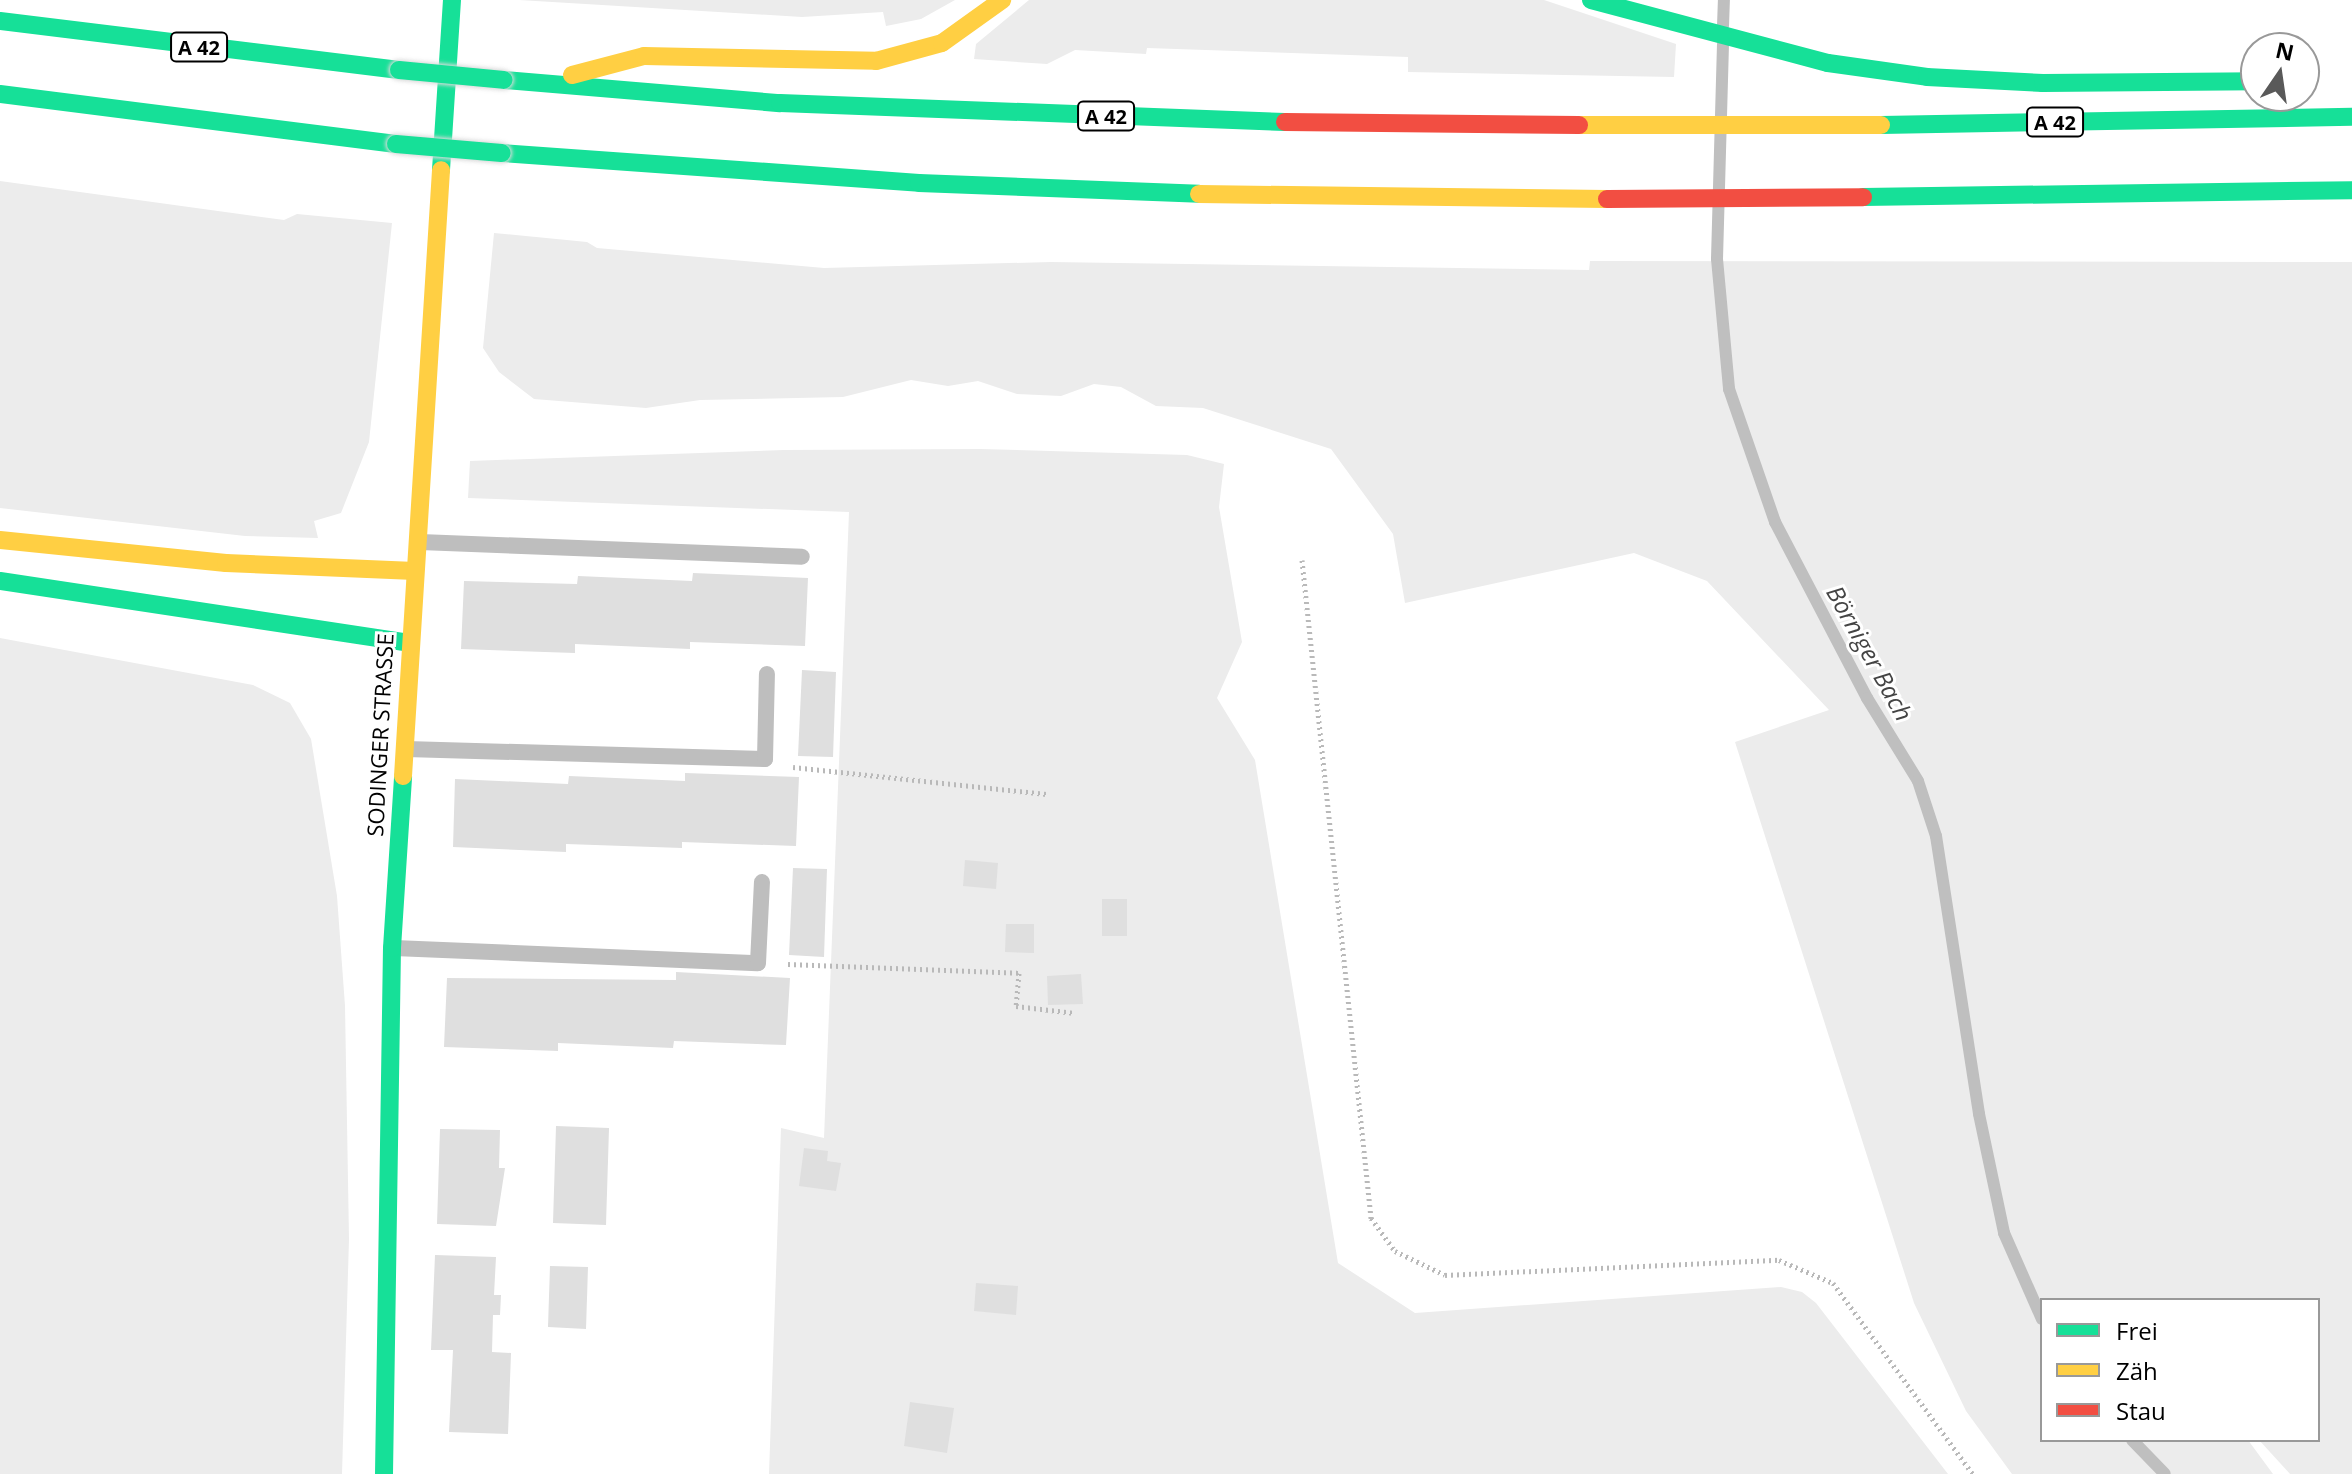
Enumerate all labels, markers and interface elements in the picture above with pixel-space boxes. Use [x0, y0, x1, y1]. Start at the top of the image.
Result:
road number: A 42 [169, 31, 229, 63]
north arrow [2240, 32, 2320, 112]
text: N [2273, 34, 2297, 67]
road number: A 42 [1076, 100, 1136, 132]
road number: A 42 [2025, 106, 2085, 138]
water label: Börniger Bach [1821, 580, 1919, 726]
street label: SODINGER STRASSE [361, 633, 399, 837]
legend [2040, 1298, 2320, 1442]
text: Frei [2116, 1314, 2158, 1347]
text: Zäh [2116, 1354, 2158, 1387]
text: Stau [2116, 1394, 2166, 1427]

